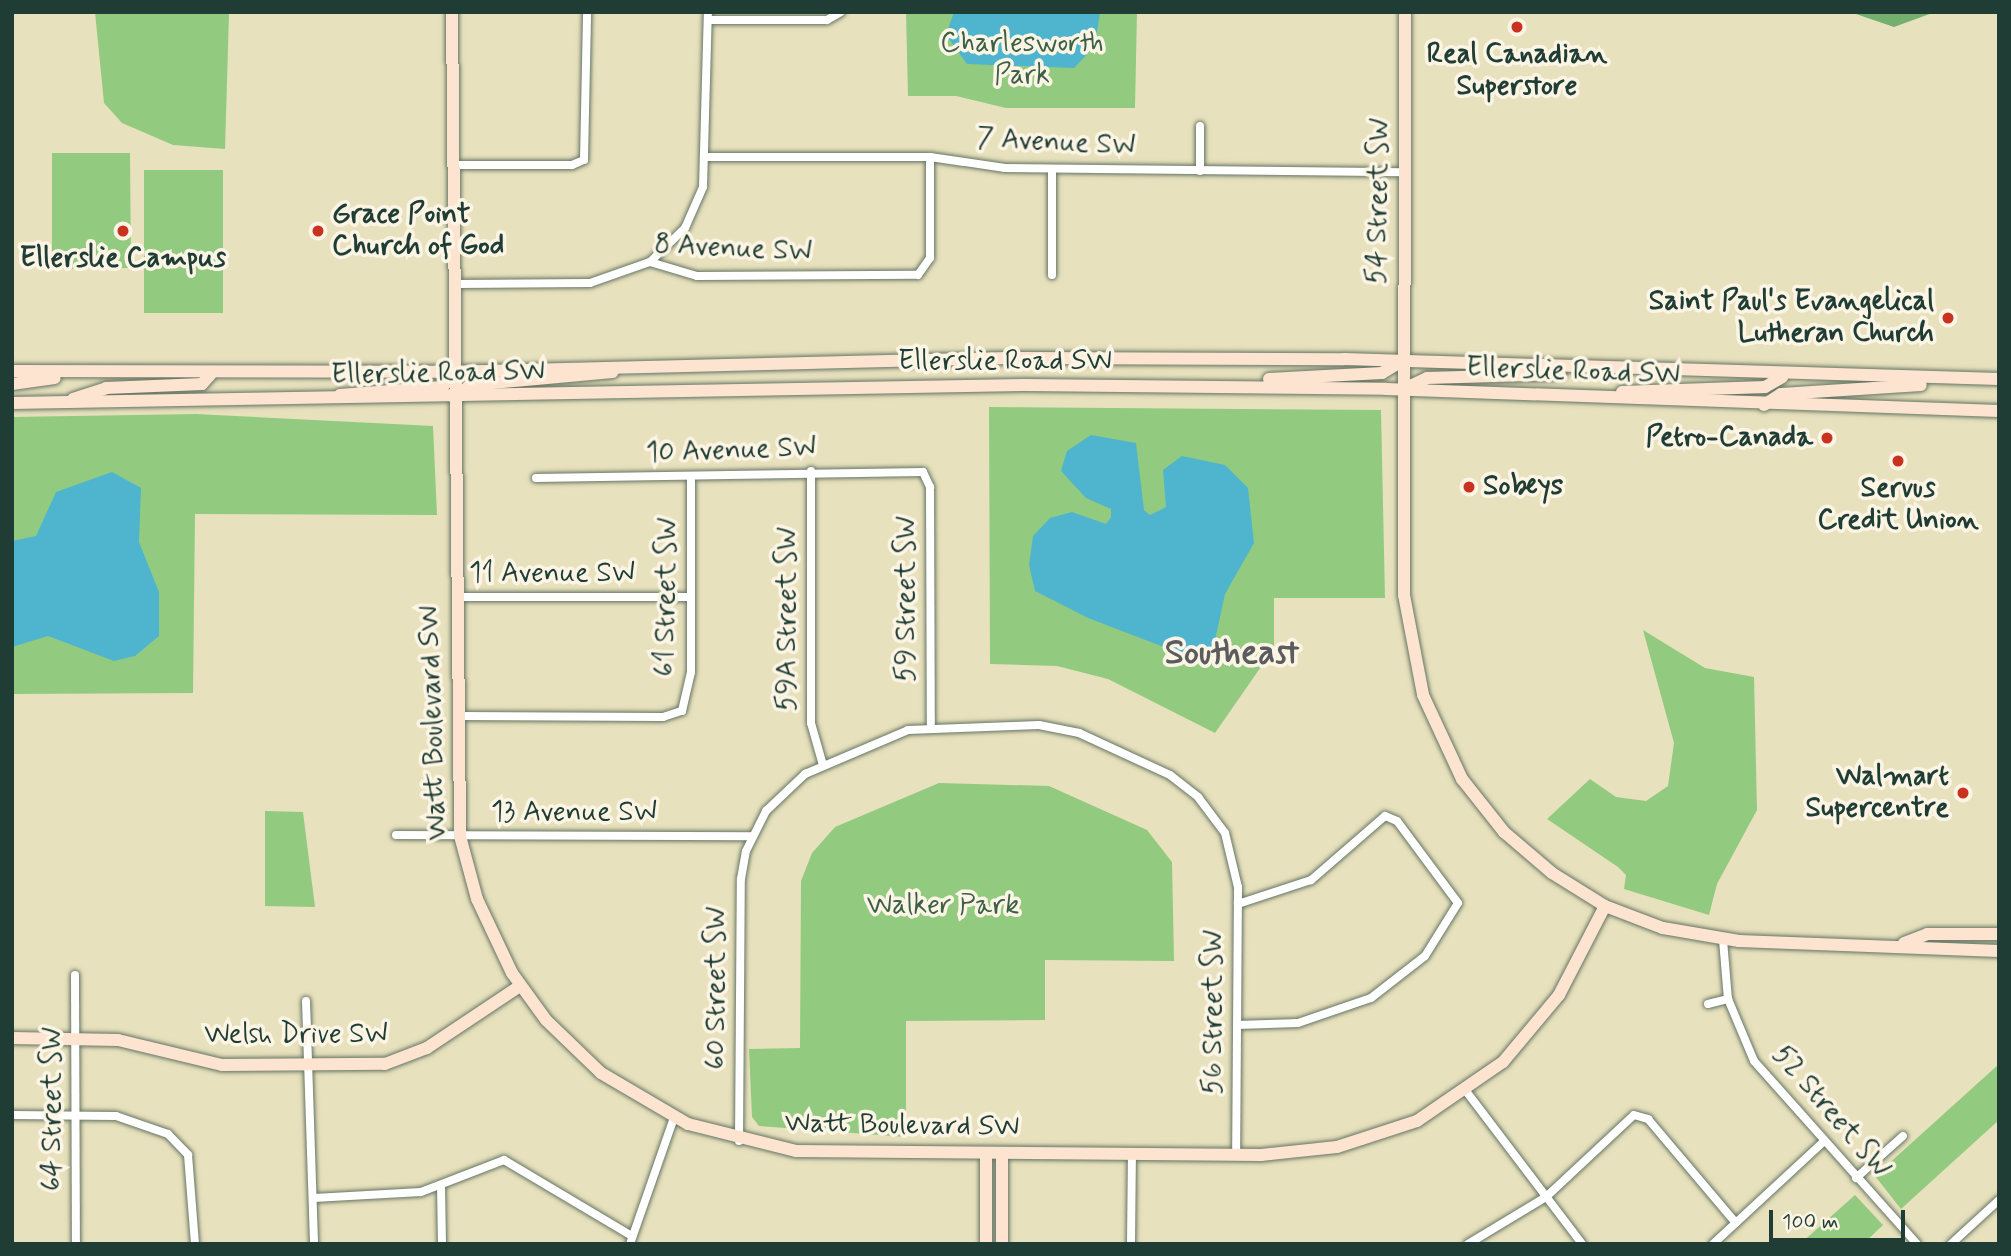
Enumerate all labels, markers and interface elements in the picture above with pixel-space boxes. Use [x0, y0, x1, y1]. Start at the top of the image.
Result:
marker: Real Canadian Superstore [1509, 19, 1525, 35]
park label: Charlesworth Park [940, 27, 1104, 93]
place label: Real Canadian Superstore [1431, 38, 1603, 104]
street label: 54 Street SW [1361, 117, 1397, 285]
street label: 7 Avenue SW [976, 122, 1136, 164]
place label: Grace Point Church of God [332, 198, 504, 264]
marker: Ellerslie Campus [115, 223, 131, 239]
marker: Grace Point Church of God [310, 223, 326, 239]
street label: 8 Avenue SW [654, 228, 812, 270]
place label: Ellerslie Campus [22, 242, 224, 276]
place label: Saint Paul's Evangelical Lutheran Church [1654, 285, 1934, 351]
marker: Saint Paul's Evangelical Lutheran Church [1940, 310, 1956, 326]
street label: Ellerslie Road SW [900, 345, 1110, 379]
street label: Ellerslie Road SW [1468, 352, 1678, 392]
street label: Ellerslie Road SW [333, 355, 543, 393]
place label: Petro-Canada [1646, 421, 1813, 455]
marker: Petro-Canada [1819, 430, 1835, 446]
street label: 10 Avenue SW [645, 431, 817, 471]
marker: Servus Credit Union [1890, 453, 1906, 469]
place label: Sobeys [1483, 470, 1563, 504]
place label: Servus Credit Union [1821, 472, 1975, 538]
marker: Sobeys [1461, 479, 1477, 495]
street label: 59 Street SW [890, 515, 924, 683]
street label: 61 Street SW [649, 517, 685, 677]
street label: 59A Street SW [771, 526, 805, 712]
street label: 11 Avenue SW [469, 557, 635, 591]
street label: Watt Boulevard SW [413, 606, 455, 840]
district label: Southeast [1165, 632, 1299, 674]
place label: Walmart Supercentre [1805, 760, 1949, 826]
marker: Walmart Supercentre [1955, 785, 1971, 801]
street label: 13 Avenue SW [491, 796, 657, 830]
park label: Walker Park [869, 889, 1017, 923]
street label: 60 Street SW [700, 906, 734, 1070]
street label: 56 Street SW [1197, 929, 1231, 1095]
street label: Welsh Drive SW [204, 1018, 388, 1052]
street label: 64 Street SW [36, 1026, 70, 1192]
street label: 52 Street SW [1764, 1038, 1898, 1186]
street label: Watt Boulevard SW [785, 1107, 1019, 1145]
scale bar [1773, 1196, 1910, 1240]
text: 100 m [1782, 1208, 1838, 1236]

